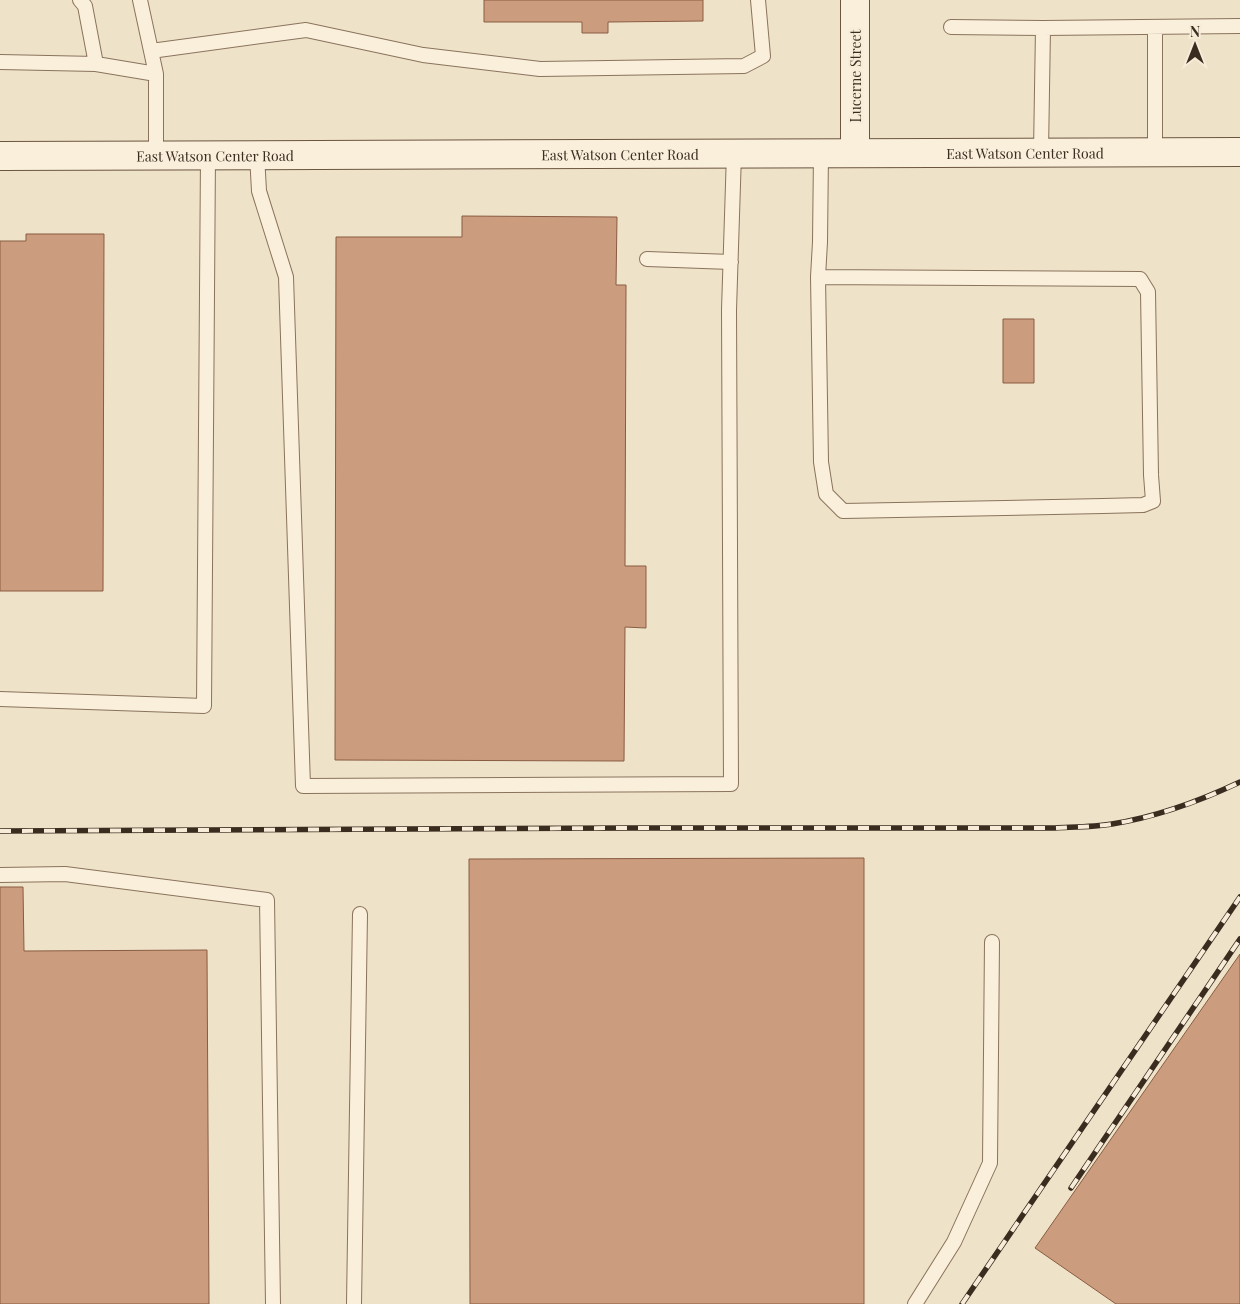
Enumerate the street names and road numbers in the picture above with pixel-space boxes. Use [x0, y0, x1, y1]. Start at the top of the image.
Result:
street label: Lucerne Street [846, 28, 865, 123]
street label: East Watson Center Road [946, 143, 1104, 162]
street label: East Watson Center Road [541, 144, 699, 164]
street label: East Watson Center Road [136, 146, 294, 165]

